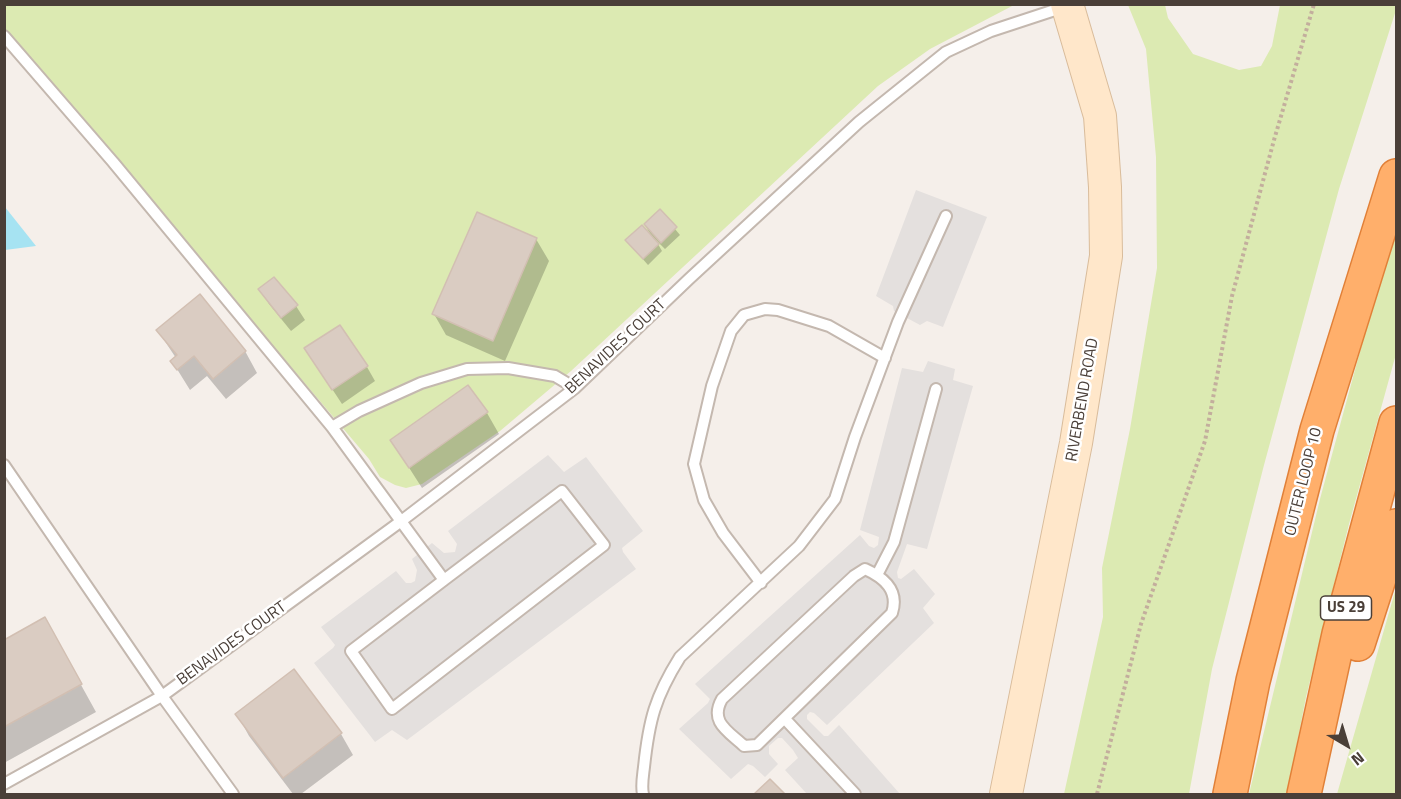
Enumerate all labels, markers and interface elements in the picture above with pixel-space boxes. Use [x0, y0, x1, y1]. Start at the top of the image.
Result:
street label: BENAVIDES COURT [562, 295, 670, 399]
street label: RIVERBEND ROAD [1063, 337, 1103, 463]
street label: OUTER LOOP 10 [1281, 426, 1327, 538]
road number: US 29 [1320, 596, 1372, 620]
street label: BENAVIDES COURT [173, 598, 291, 690]
north arrow [1317, 715, 1377, 775]
text: N [1346, 746, 1370, 772]

